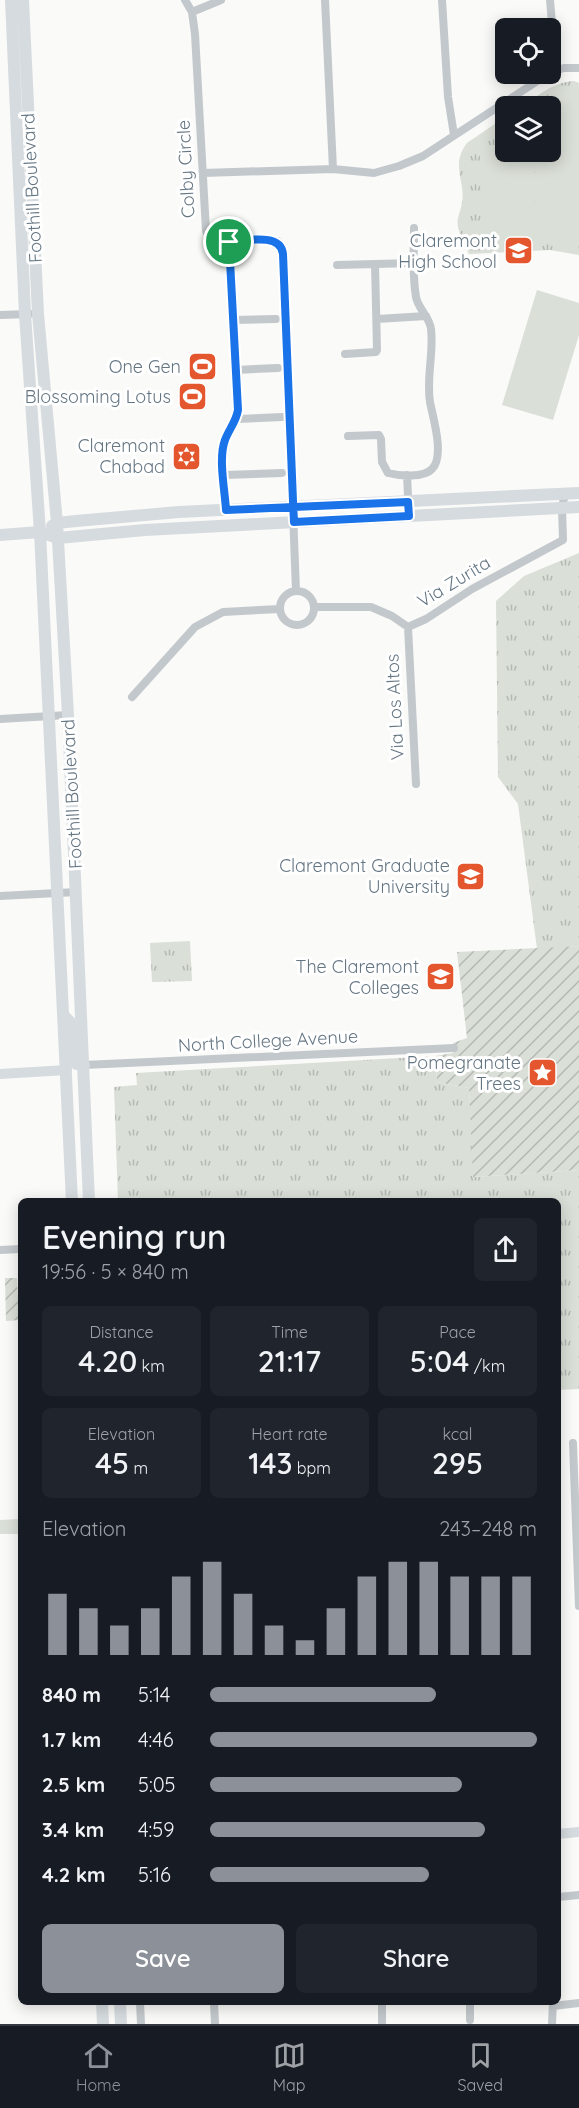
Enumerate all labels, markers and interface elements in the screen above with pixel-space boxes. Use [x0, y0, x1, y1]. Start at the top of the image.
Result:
map controls [495, 18, 561, 162]
button: locate [495, 18, 561, 84]
button: layers [495, 96, 561, 162]
street label: Foothill Boulevard [16, 113, 47, 263]
street label: Colby Circle [171, 119, 200, 219]
pin [203, 216, 254, 267]
icon: arrive [212, 225, 245, 258]
place label: Claremont High School [398, 229, 497, 273]
school or university icon: Claremont High School [502, 235, 534, 267]
sports icon: One Gen [186, 351, 218, 383]
place label: One Gen [109, 355, 181, 378]
sports icon: Blossoming Lotus [176, 381, 208, 413]
place label: Blossoming Lotus [25, 385, 171, 408]
place label: Claremont Chabad [78, 434, 165, 478]
synagogue icon: Claremont Chabad [170, 440, 202, 472]
street label: Via Zurita [413, 551, 494, 612]
street label: Via Los Altos [380, 653, 409, 761]
street label: Foothill Boulevard [56, 719, 87, 869]
place label: Claremont Graduate University [279, 854, 450, 898]
school or university icon: Claremont Graduate University [455, 860, 487, 892]
place label: The Claremont Colleges [296, 955, 419, 999]
school or university icon: The Claremont Colleges [424, 961, 456, 993]
street label: North College Avenue [177, 1024, 359, 1057]
place label: Pomegranate Trees [407, 1051, 521, 1095]
place icon: Pomegranate Trees [526, 1057, 558, 1089]
text: Evening run [42, 1216, 227, 1257]
button: share [474, 1218, 537, 1281]
text: 19:56 · 5 × 840 m [42, 1259, 189, 1284]
text: Distance [89, 1322, 154, 1342]
text: Time [271, 1322, 308, 1342]
text: Pace [439, 1322, 476, 1342]
text: 4.20 [78, 1342, 137, 1380]
text: 21:17 [258, 1342, 321, 1380]
text: 5:04 [410, 1342, 469, 1380]
text: km [137, 1356, 165, 1376]
text: /km [469, 1356, 505, 1376]
text: Elevation [88, 1424, 155, 1444]
text: Heart rate [251, 1424, 328, 1444]
text: kcal [443, 1424, 472, 1444]
text: 45 [95, 1444, 129, 1482]
text: 143 [248, 1444, 293, 1482]
text: 295 [432, 1444, 483, 1482]
text: m [129, 1458, 148, 1478]
text: bpm [293, 1458, 331, 1478]
text: Elevation [42, 1516, 126, 1541]
text: 243–248 m [439, 1516, 537, 1541]
text: 840 m [42, 1682, 101, 1707]
text: 5:14 [138, 1682, 170, 1707]
text: 1.7 km [42, 1727, 101, 1752]
text: 4:46 [138, 1727, 174, 1752]
text: 2.5 km [42, 1772, 105, 1797]
text: 5:05 [138, 1772, 175, 1797]
text: 3.4 km [42, 1817, 104, 1842]
text: 4:59 [138, 1817, 174, 1842]
text: 4.2 km [42, 1862, 106, 1887]
text: 5:16 [138, 1862, 171, 1887]
button: Save [42, 1924, 284, 1993]
button: Share [296, 1924, 537, 1993]
tab: Home [76, 2039, 121, 2095]
tab: Map [273, 2039, 306, 2095]
tab: Saved [457, 2039, 503, 2095]

